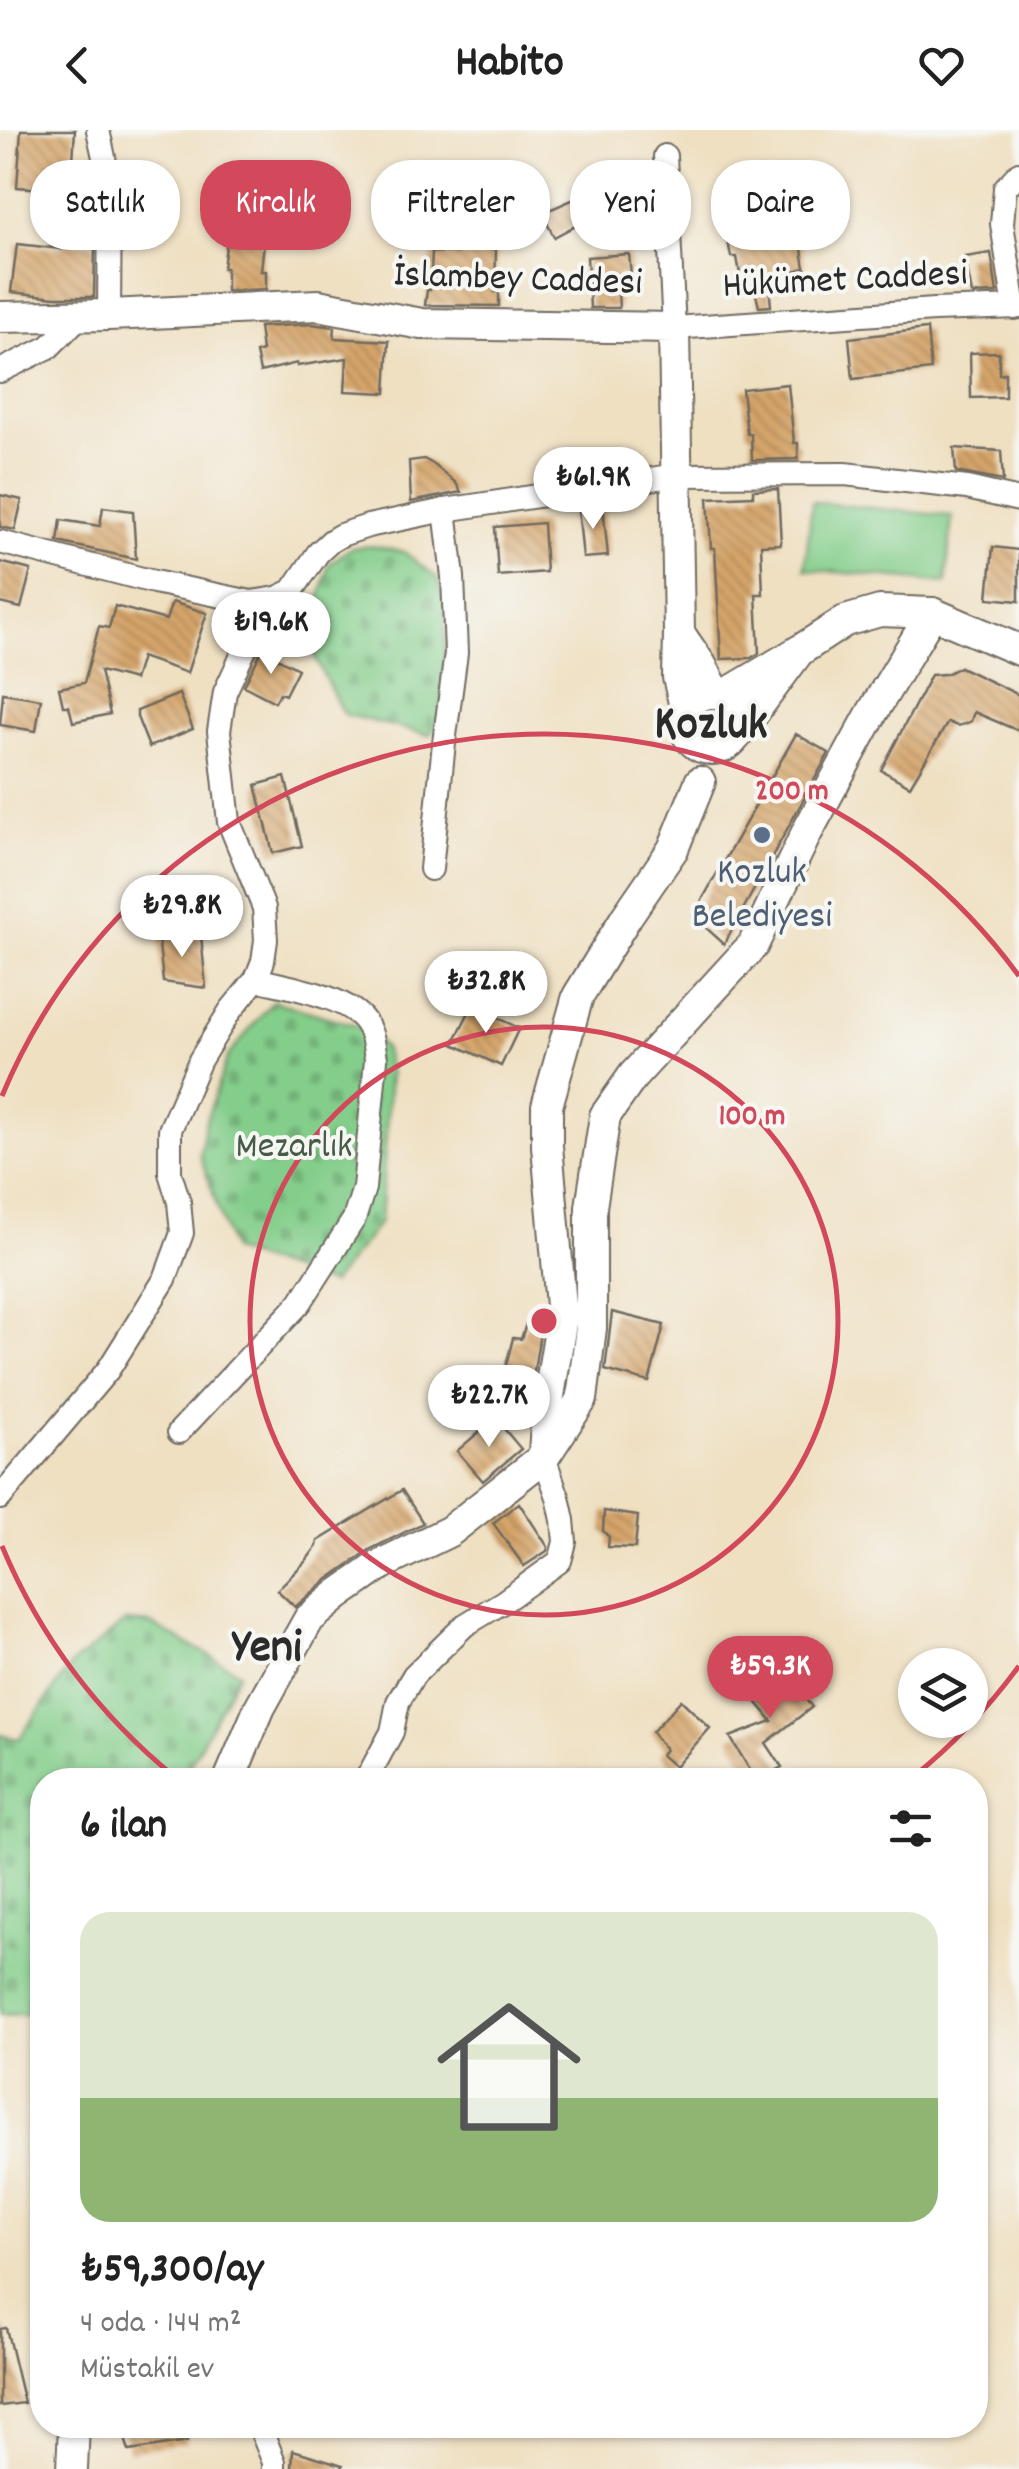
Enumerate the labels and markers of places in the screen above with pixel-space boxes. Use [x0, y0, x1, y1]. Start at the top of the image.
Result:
pin: ₺61.9K [512, 447, 674, 532]
pin: ₺19.6K [190, 592, 352, 677]
marker: Kozluk Belediyesi [751, 824, 773, 846]
place label: Kozluk Belediyesi [692, 847, 832, 946]
pin: ₺29.8K [101, 875, 263, 960]
pin: ₺32.8K [405, 951, 567, 1036]
centre of rings [526, 1303, 562, 1339]
pin: ₺22.7K [408, 1365, 570, 1450]
pin: ₺59.3K [689, 1636, 851, 1721]

